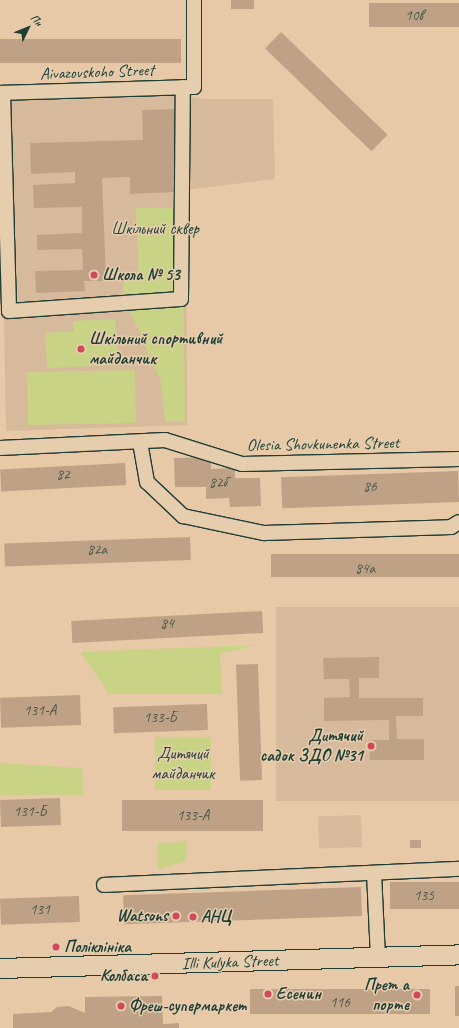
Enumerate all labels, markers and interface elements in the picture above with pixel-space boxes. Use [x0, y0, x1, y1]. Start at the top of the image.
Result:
house number: 10в [405, 7, 423, 25]
north arrow [8, 8, 48, 48]
text: Пн [28, 11, 46, 29]
street label: Aivazovskoho Street [40, 60, 154, 84]
park label: Шкільний сквер [111, 219, 199, 239]
place label: Школа № 53 [102, 265, 180, 285]
marker: Школа № 53 [89, 270, 99, 280]
place label: Шкільний спортивний майданчик [89, 329, 223, 369]
marker: Шкільний спортивний майданчик [76, 344, 86, 354]
street label: Olesia Shovkunenka Street [246, 432, 400, 456]
house number: 82 [56, 466, 70, 484]
house number: 82б [209, 474, 227, 492]
house number: 86 [363, 478, 377, 496]
house number: 82а [87, 541, 107, 559]
house number: 84а [355, 560, 375, 578]
house number: 84 [160, 615, 174, 633]
house number: 131-А [24, 702, 56, 720]
house number: 133-Б [144, 709, 176, 727]
place label: Дитячий садок ЗДО №31 [260, 726, 363, 766]
marker: Дитячий садок ЗДО №31 [366, 741, 376, 751]
park label: Дитячий майданчик [152, 744, 214, 784]
house number: 131-Б [14, 803, 46, 821]
house number: 133-А [177, 807, 209, 825]
house number: 135 [414, 887, 434, 905]
house number: 131 [30, 901, 50, 919]
place label: Watsons [117, 906, 168, 926]
place label: АНЦ [201, 907, 231, 927]
marker: Watsons [171, 911, 181, 921]
marker: АНЦ [188, 912, 198, 922]
place label: Поліклініка [64, 937, 131, 957]
marker: Поліклініка [51, 942, 61, 952]
street label: Illi Kulyka Street [181, 950, 279, 974]
place label: Колбаса [100, 966, 147, 986]
marker: Колбаса [150, 971, 160, 981]
place label: Прет а порте [364, 975, 409, 1015]
place label: Есенин [276, 984, 321, 1004]
marker: Есенин [263, 989, 273, 999]
marker: Прет а порте [412, 990, 422, 1000]
house number: 116 [330, 994, 350, 1012]
place label: Фреш-супермаркет [129, 996, 246, 1016]
marker: Фреш-супермаркет [116, 1001, 126, 1011]

